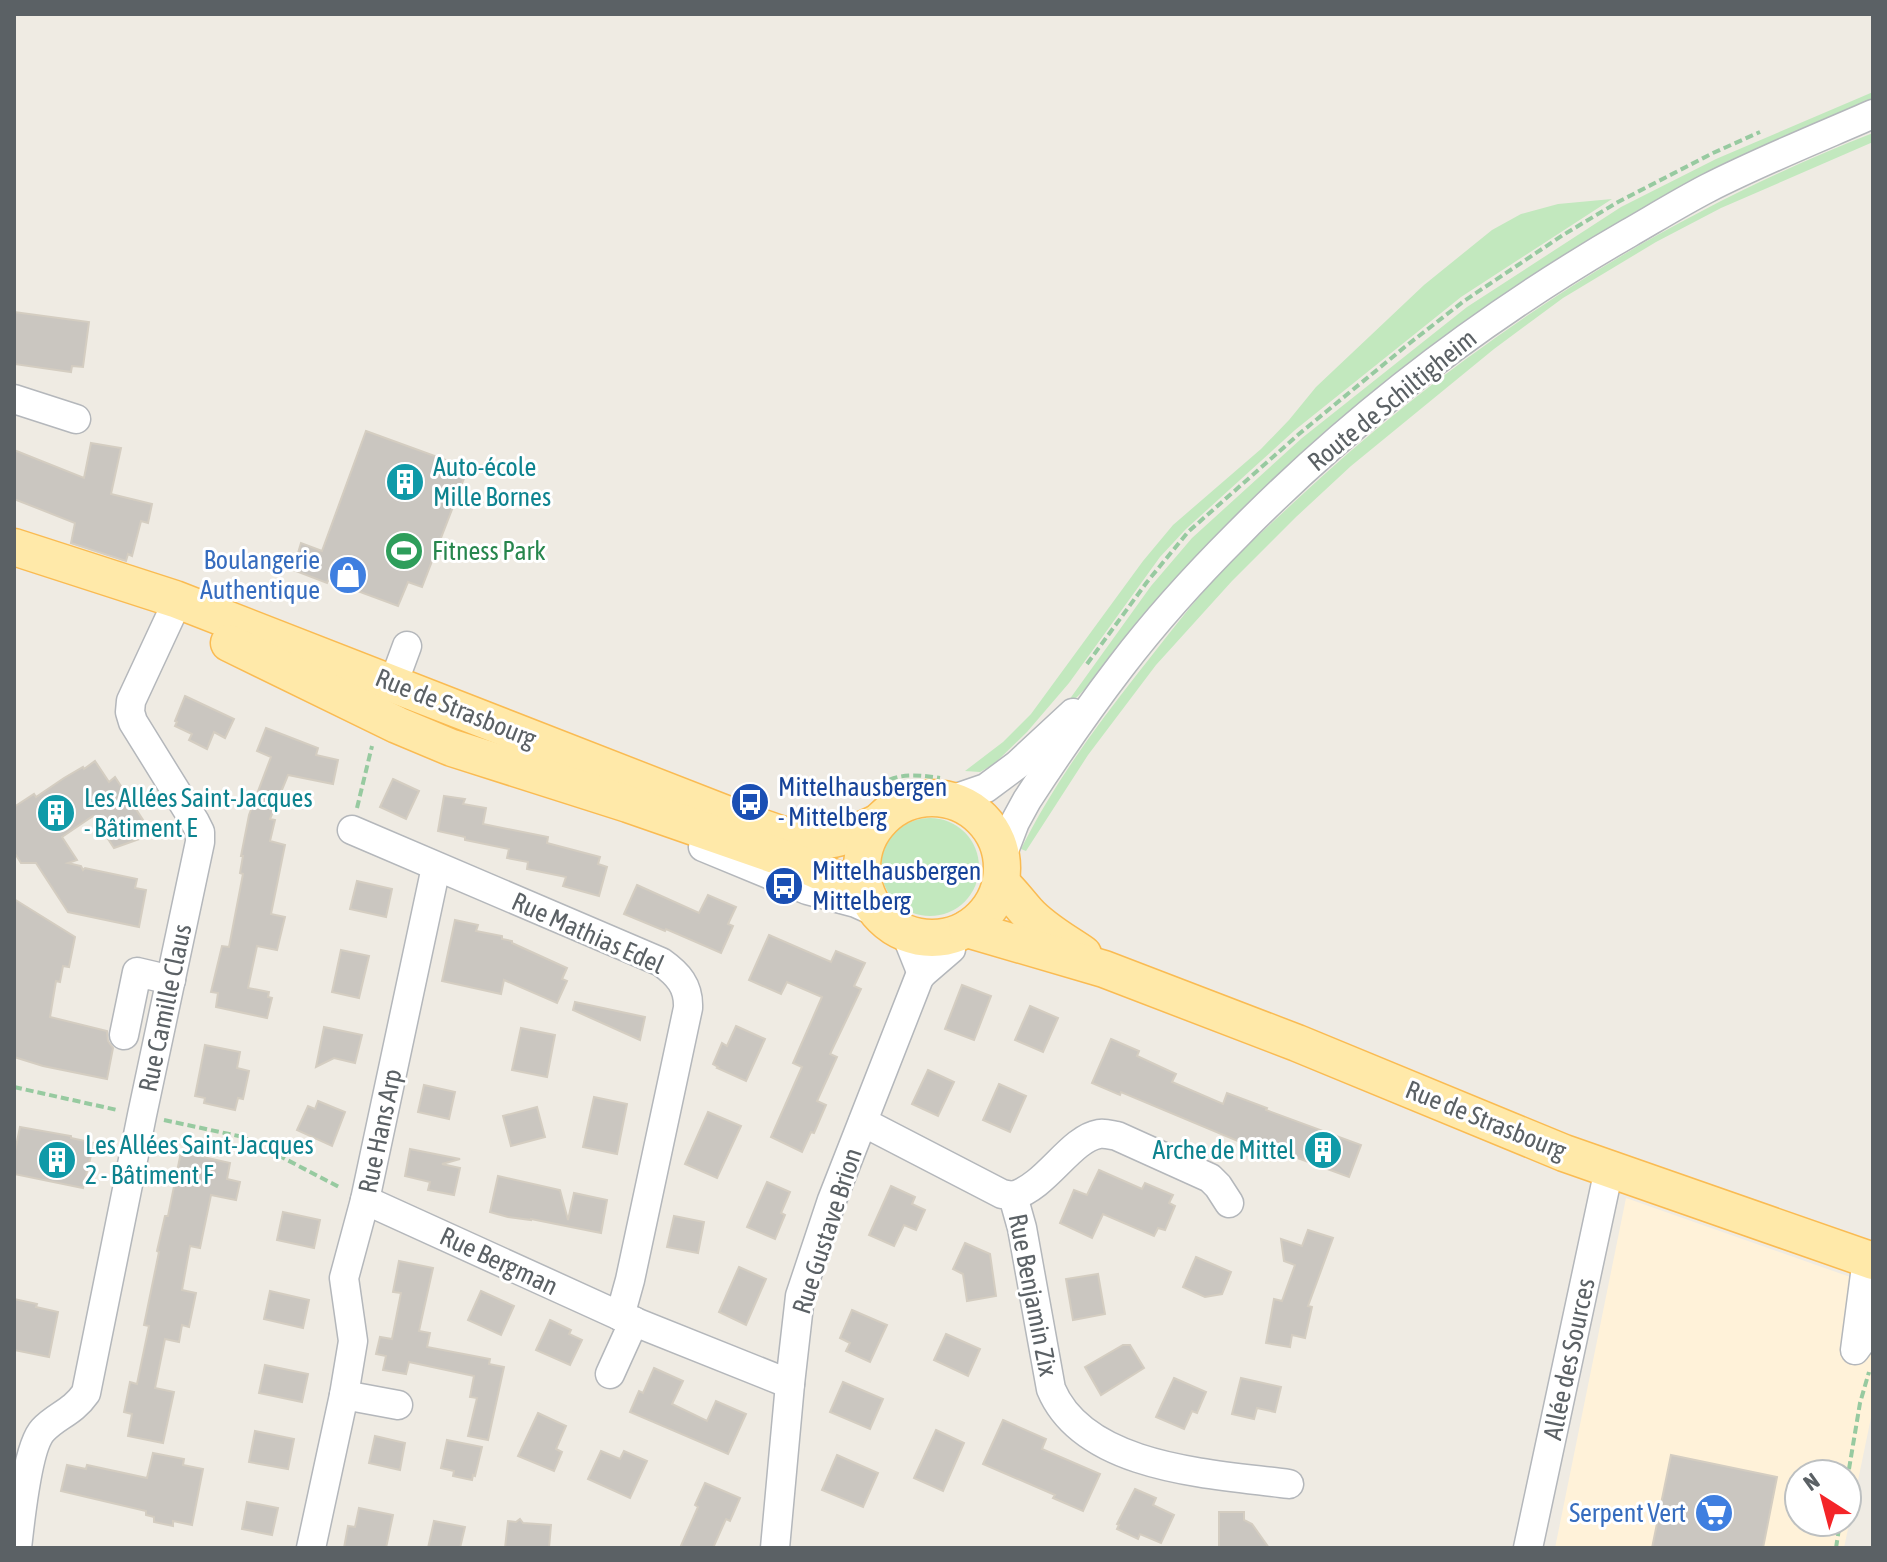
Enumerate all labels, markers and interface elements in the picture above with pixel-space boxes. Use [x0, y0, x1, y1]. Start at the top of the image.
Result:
street label: Route de Schiltigheim [1302, 323, 1482, 477]
place label: Auto-école Mille Bornes [433, 452, 551, 512]
building icon: Auto-école Mille Bornes [384, 461, 426, 503]
sports icon: Fitness Park [383, 530, 425, 572]
place label: Fitness Park [432, 536, 546, 566]
place label: Boulangerie Authentique [200, 545, 320, 605]
shop icon: Boulangerie Authentique [327, 554, 369, 596]
street label: Rue de Strasbourg [371, 662, 541, 754]
place label: Mittelhausbergen - Mittelberg [778, 772, 947, 832]
bus stop icon: Mittelhausbergen - Mittelberg [729, 781, 771, 823]
place label: Les Allées Saint-Jacques - Bâtiment E [84, 783, 313, 843]
building icon: Les Allées Saint-Jacques - Bâtiment E [35, 792, 77, 834]
place label: Mittelhausbergen Mittelberg [812, 856, 981, 916]
bus stop icon: Mittelhausbergen Mittelberg [763, 865, 805, 907]
street label: Rue Mathias Edel [507, 886, 669, 980]
street label: Rue Camille Claus [133, 921, 197, 1095]
street label: Rue Hans Arp [352, 1066, 408, 1196]
street label: Rue de Strasbourg [1401, 1074, 1571, 1166]
building icon: Arche de Mittel [1302, 1129, 1344, 1171]
place label: Les Allées Saint-Jacques 2 - Bâtiment F [85, 1130, 314, 1190]
place label: Arche de Mittel [1152, 1135, 1295, 1165]
building icon: Les Allées Saint-Jacques 2 - Bâtiment F [36, 1139, 78, 1181]
street label: Rue Gustave Brion [786, 1144, 868, 1318]
street label: Rue Benjamin Zix [1003, 1211, 1064, 1379]
street label: Rue Bergman [435, 1221, 563, 1301]
street label: Allée des Sources [1537, 1276, 1601, 1442]
north arrow [1783, 1458, 1863, 1538]
text: N [1798, 1467, 1824, 1496]
supermarket icon: Serpent Vert [1693, 1492, 1735, 1534]
place label: Serpent Vert [1569, 1498, 1686, 1528]

